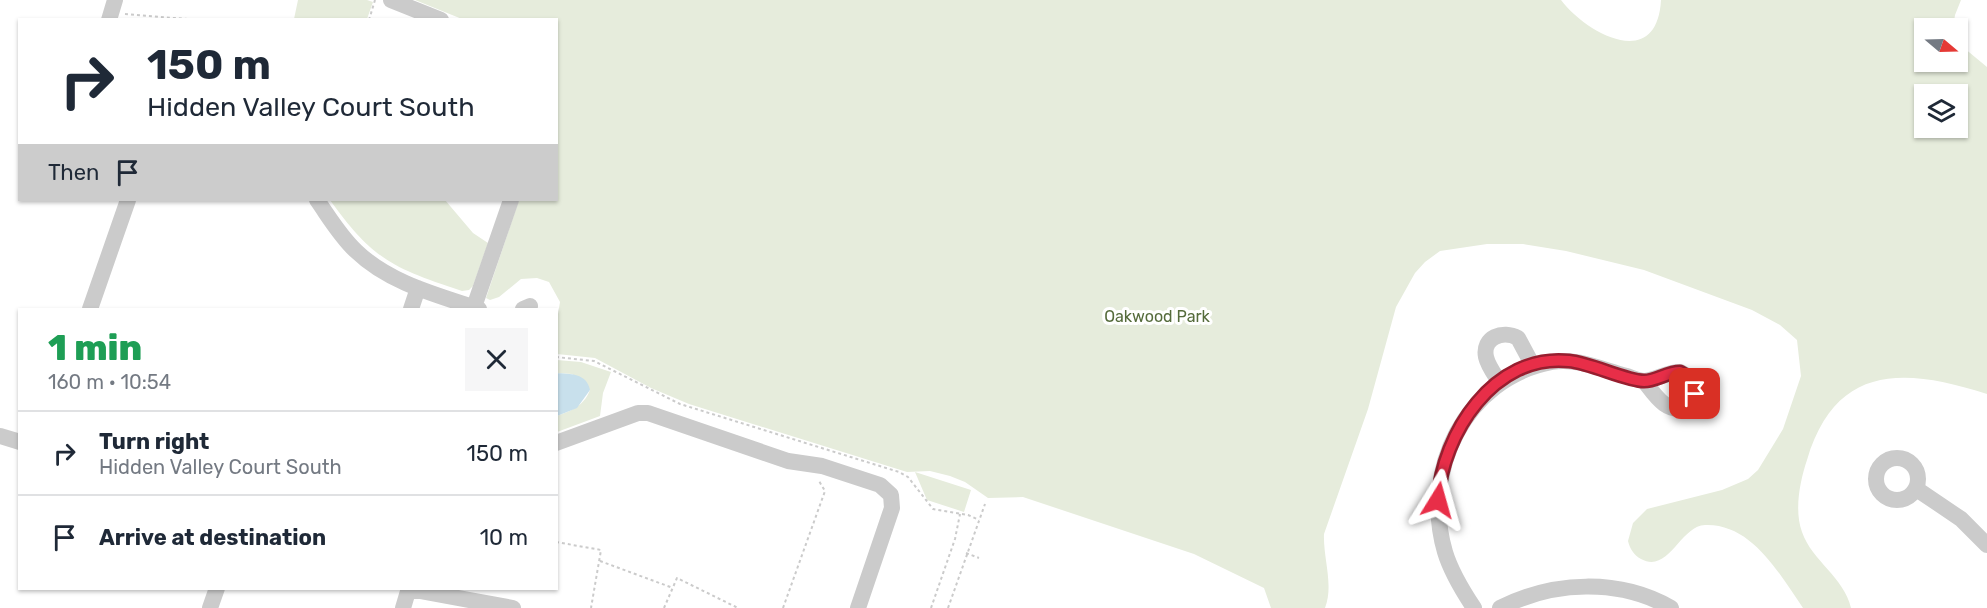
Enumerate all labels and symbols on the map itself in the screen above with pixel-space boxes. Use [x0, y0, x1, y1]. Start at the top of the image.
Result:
north arrow [1914, 18, 1968, 72]
park label: Oakwood Park [1104, 307, 1211, 326]
pin [1669, 368, 1720, 419]
position arrow [1406, 468, 1470, 532]

